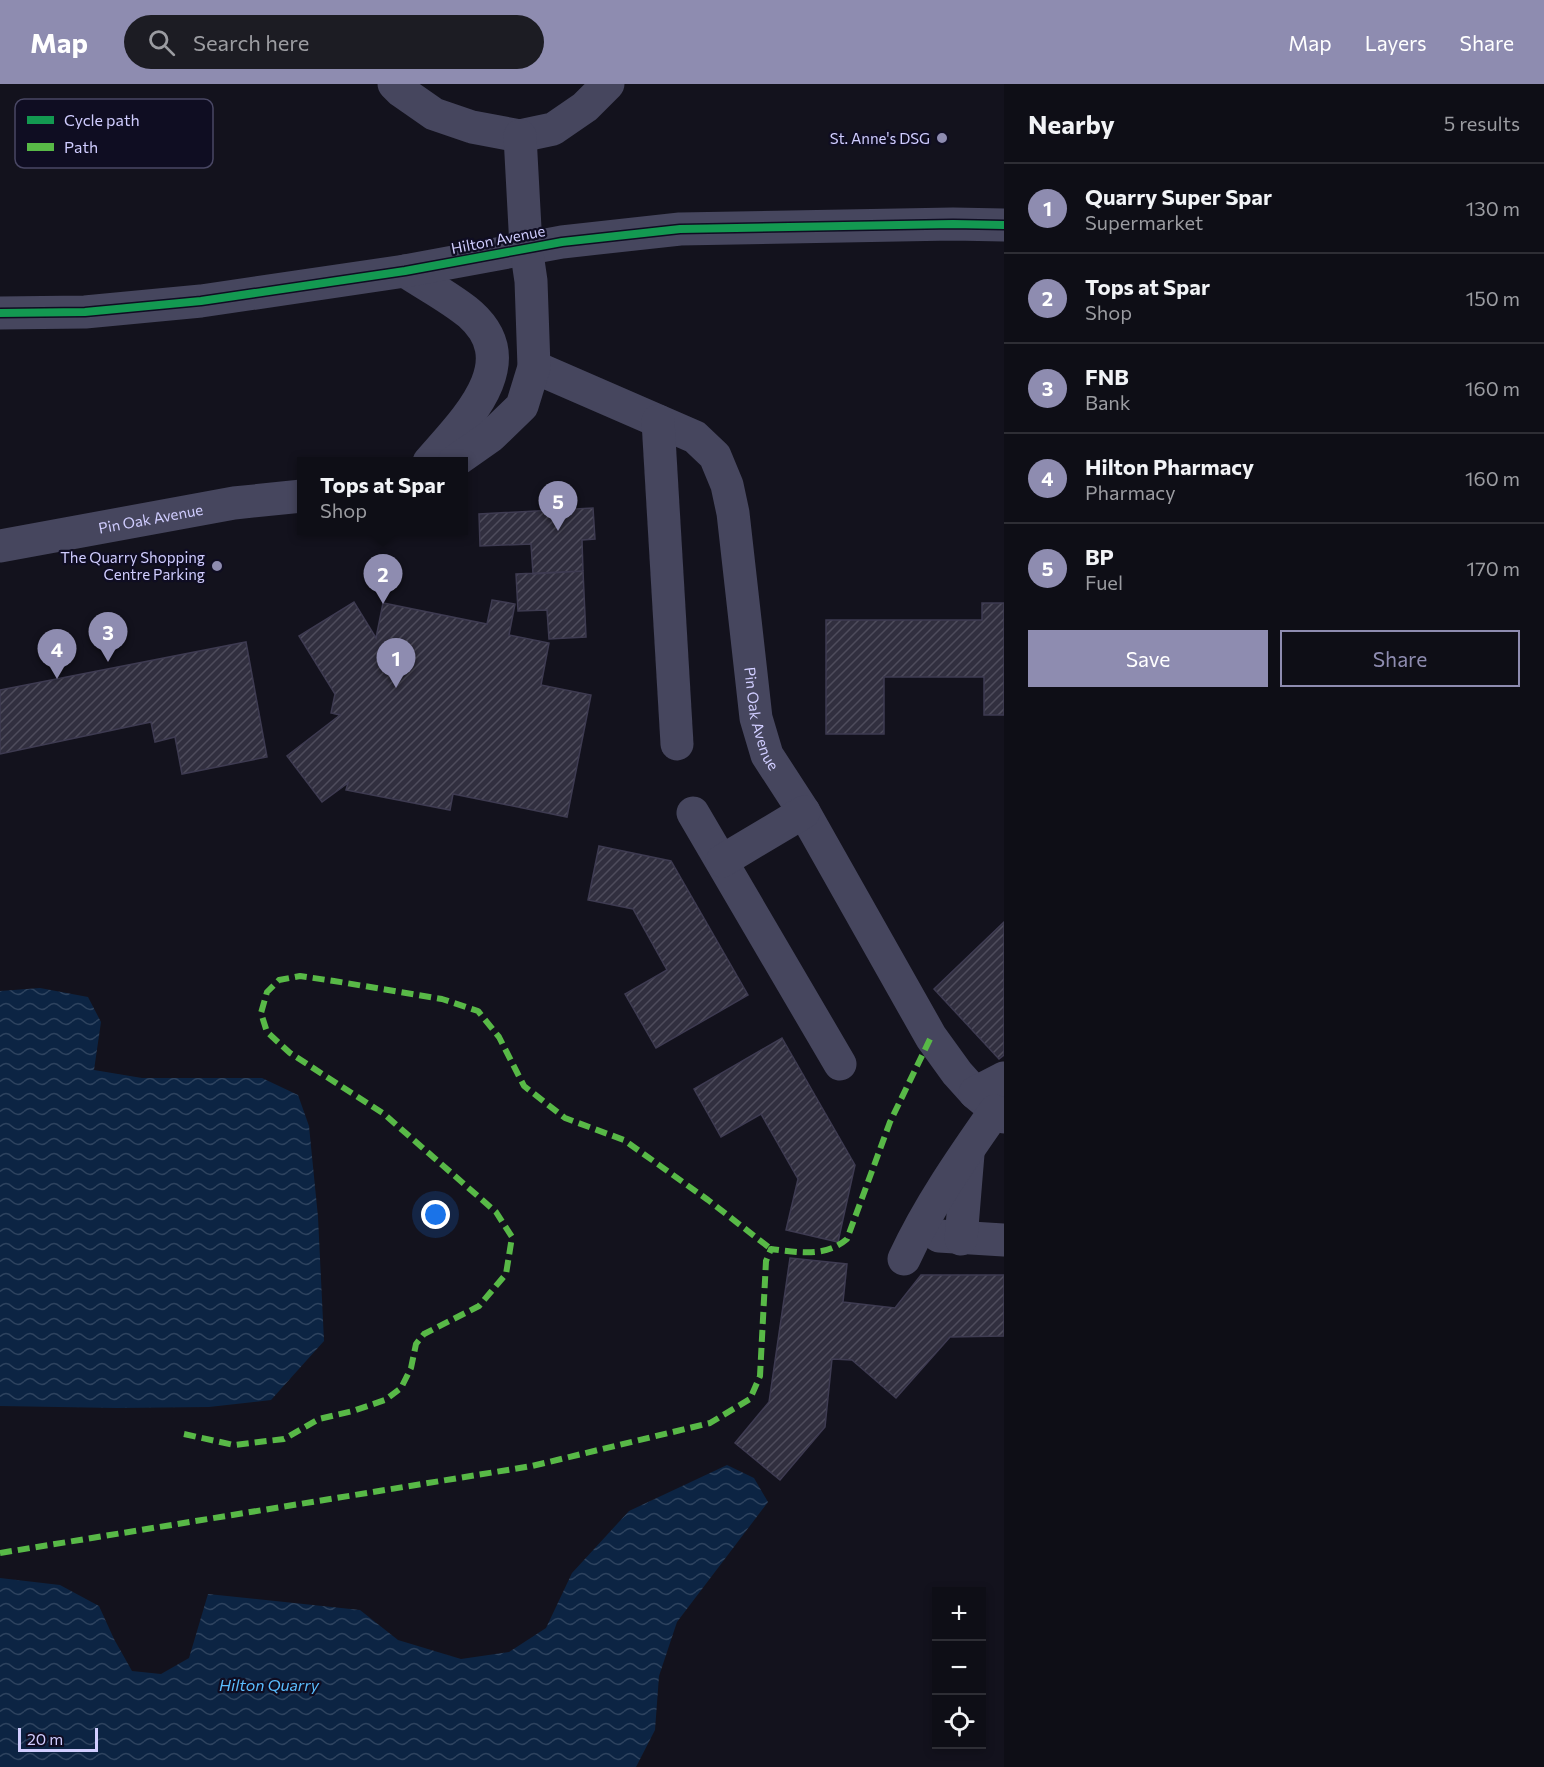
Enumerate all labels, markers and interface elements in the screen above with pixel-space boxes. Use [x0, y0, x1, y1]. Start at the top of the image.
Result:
search box [124, 15, 544, 69]
text: Map [30, 25, 88, 59]
icon: search [145, 26, 178, 59]
text: Search here [193, 29, 309, 56]
text: Map [1288, 30, 1332, 55]
text: Layers [1365, 30, 1427, 55]
text: Share [1460, 30, 1514, 55]
legend [15, 99, 213, 168]
text: Nearby [1028, 108, 1115, 139]
text: Cycle path [64, 110, 140, 129]
text: 5 results [1444, 111, 1520, 135]
place label: St. Anne's DSG [830, 129, 930, 147]
marker: St. Anne's DSG [935, 131, 949, 145]
text: Path [64, 137, 98, 156]
text: Quarry Super Spar [1085, 183, 1272, 210]
text: 1 [1043, 196, 1052, 220]
text: 130 m [1466, 196, 1520, 220]
text: Supermarket [1085, 210, 1203, 234]
street label: Hilton Avenue [449, 221, 547, 257]
text: Tops at Spar [1085, 273, 1210, 300]
text: 2 [1042, 286, 1053, 310]
text: 150 m [1466, 286, 1520, 310]
text: Shop [1085, 300, 1132, 324]
text: FNB [1085, 363, 1129, 390]
text: 3 [1042, 376, 1053, 400]
text: 160 m [1465, 376, 1520, 400]
text: Bank [1085, 390, 1131, 414]
text: Hilton Pharmacy [1085, 453, 1254, 480]
popup [297, 457, 468, 535]
text: 4 [1041, 466, 1054, 490]
text: 160 m [1465, 466, 1520, 490]
text: Tops at Spar [320, 471, 445, 498]
text: Pharmacy [1085, 480, 1176, 504]
pin: 5 [538, 482, 578, 531]
text: Shop [320, 498, 367, 522]
street label: Pin Oak Avenue [97, 500, 204, 537]
text: BP [1085, 543, 1114, 570]
place label: The Quarry Shopping Centre Parking [60, 548, 205, 583]
pin: 2 [364, 554, 403, 604]
text: 5 [1042, 556, 1053, 580]
text: 170 m [1467, 556, 1520, 580]
marker: The Quarry Shopping Centre Parking [210, 559, 224, 573]
text: Fuel [1085, 570, 1123, 594]
pin: 3 [88, 612, 128, 662]
pin: 4 [38, 630, 76, 679]
button: Save [1028, 630, 1268, 687]
button: Share [1280, 630, 1520, 687]
pin: 1 [376, 638, 416, 688]
street label: Pin Oak Avenue [741, 666, 783, 773]
your location [421, 1200, 450, 1229]
map controls [932, 1587, 986, 1749]
button: + [932, 1587, 986, 1641]
button: − [932, 1641, 986, 1695]
water label: Hilton Quarry [219, 1675, 320, 1694]
button: locate [932, 1695, 986, 1749]
scale bar [18, 1725, 98, 1752]
text: 20 m [27, 1729, 63, 1748]

